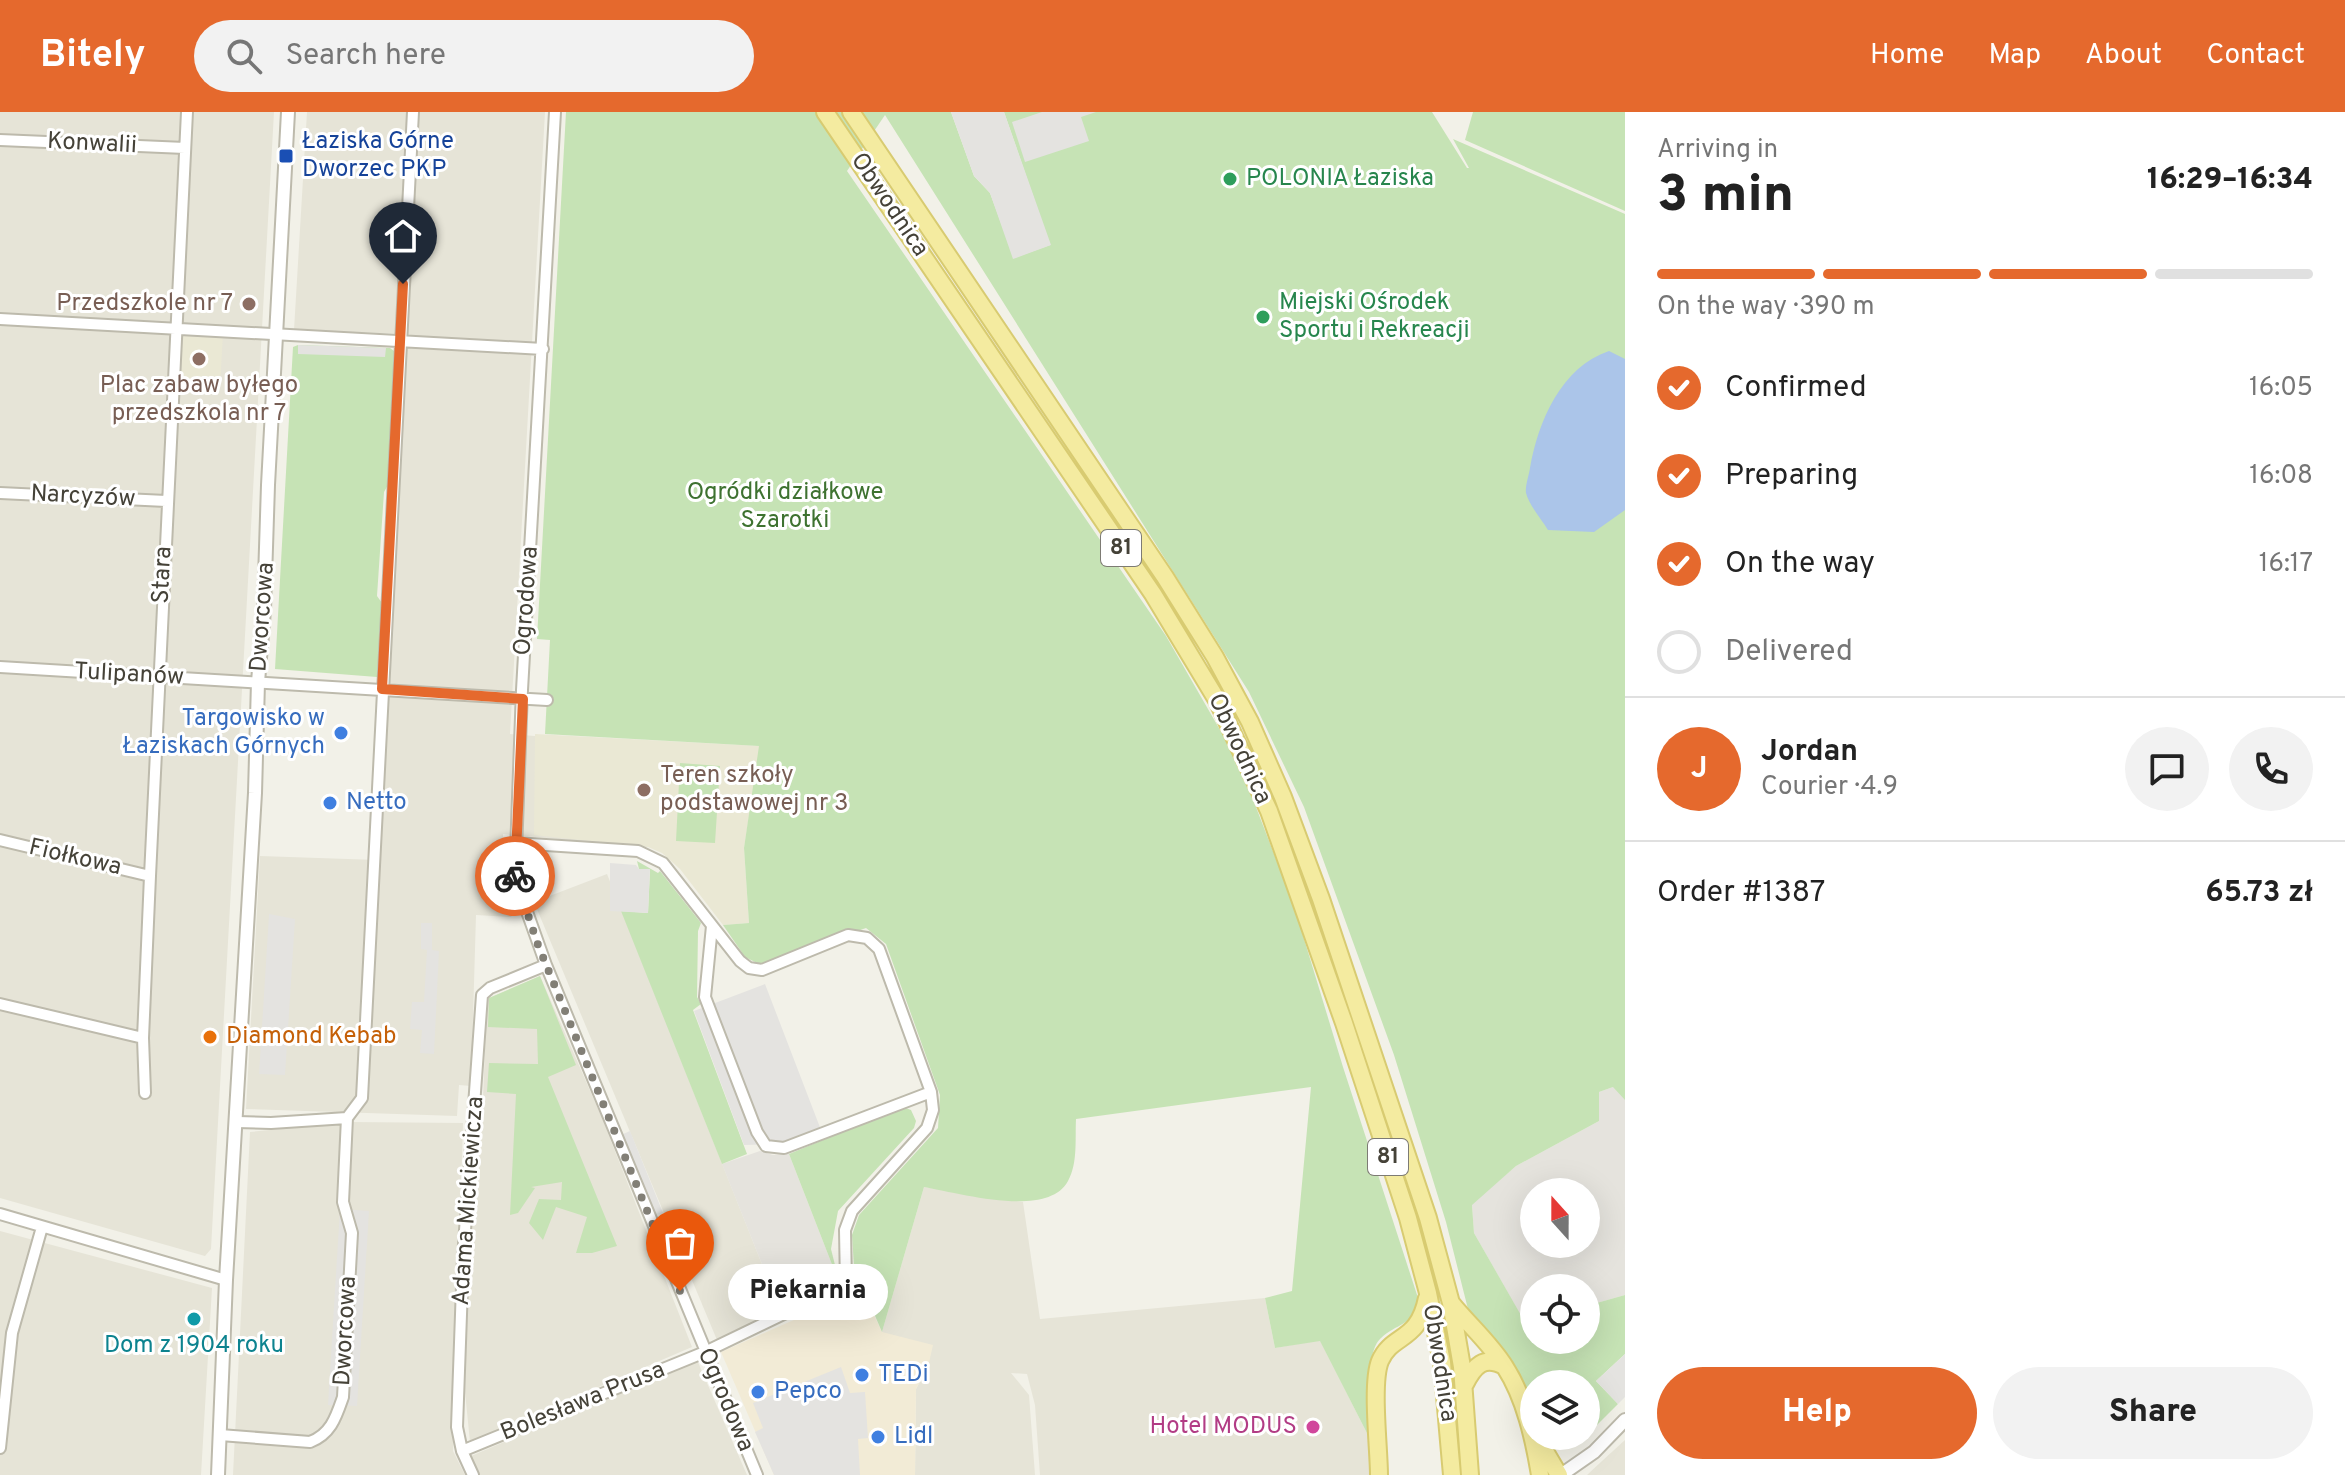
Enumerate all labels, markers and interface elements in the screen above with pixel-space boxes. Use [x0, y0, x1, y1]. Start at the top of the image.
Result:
search box [194, 20, 754, 92]
text: Bitely [40, 32, 146, 81]
icon: search [222, 34, 266, 78]
text: Search here [286, 38, 446, 75]
text: Home [1870, 38, 1944, 74]
text: Map [1988, 38, 2041, 74]
text: About [2085, 38, 2162, 74]
text: Contact [2206, 38, 2305, 74]
street label: Konwalii [46, 127, 138, 161]
place label: Łaziska Górne Dworzec PKP [302, 127, 454, 185]
text: Arriving in [1657, 134, 1778, 167]
marker: Łaziska Górne Dworzec PKP [277, 147, 295, 165]
street label: Obwodnica [843, 147, 935, 263]
text: 16:29–16:34 [2147, 162, 2313, 199]
place label: POLONIA Łaziska [1246, 164, 1434, 194]
text: 3 min [1657, 164, 1794, 230]
marker: POLONIA Łaziska [1221, 170, 1239, 188]
pin [369, 202, 437, 284]
icon: home [381, 214, 425, 258]
place label: Miejski Ośrodek Sportu i Rekreacji [1279, 288, 1470, 346]
place label: Przedszkole nr 7 [56, 289, 233, 319]
text: On the way · 390 m [1657, 291, 1874, 324]
marker: Przedszkole nr 7 [240, 295, 258, 313]
marker: Miejski Ośrodek Sportu i Rekreacji [1254, 308, 1272, 326]
marker: Plac zabaw byłego przedszkola nr 7 [190, 350, 208, 368]
icon: check [1657, 366, 1701, 410]
text: Confirmed [1725, 370, 1867, 407]
place label: Plac zabaw byłego przedszkola nr 7 [100, 371, 298, 429]
text: 16:05 [2249, 372, 2313, 405]
icon: check [1657, 454, 1701, 498]
text: Preparing [1725, 458, 1858, 495]
text: 16:08 [2249, 460, 2313, 493]
park label: Ogródki działkowe Szarotki [687, 478, 883, 536]
street label: Narcyzów [30, 479, 136, 515]
road number: 81 [1101, 530, 1141, 566]
icon: check [1657, 542, 1701, 586]
street label: Ogrodowa [508, 545, 546, 657]
street label: Stara [147, 546, 179, 604]
text: On the way [1725, 546, 1875, 583]
text: 16:17 [2259, 548, 2313, 581]
street label: Dworcowa [244, 561, 282, 673]
text: Delivered [1725, 634, 1853, 671]
street label: Tulipanów [73, 657, 185, 693]
street label: Obwodnica [1200, 689, 1278, 809]
place label: Targowisko w Łaziskach Górnych [123, 704, 325, 762]
marker: Targowisko w Łaziskach Górnych [332, 724, 350, 742]
button: chat [2125, 727, 2209, 811]
button: phone [2229, 727, 2313, 811]
text: Jordan [1761, 734, 1858, 771]
text: J [1691, 751, 1707, 788]
place label: Teren szkoły podstawowej nr 3 [660, 761, 848, 819]
text: Courier · 4.9 [1761, 771, 1898, 804]
marker: Teren szkoły podstawowej nr 3 [635, 781, 653, 799]
place label: Netto [346, 788, 407, 818]
marker: Netto [321, 794, 339, 812]
street label: Fiołkowa [26, 833, 124, 883]
courier [475, 836, 555, 916]
icon: bike [493, 854, 537, 898]
text: Order #1387 [1657, 875, 1825, 912]
text: 65.73 zł [2205, 875, 2313, 912]
place label: Diamond Kebab [226, 1022, 396, 1052]
marker: Diamond Kebab [201, 1028, 219, 1046]
street label: Adama Mickiewicza [447, 1095, 491, 1307]
road number: 81 [1368, 1139, 1408, 1175]
north arrow [1520, 1178, 1600, 1258]
map controls [1520, 1178, 1600, 1450]
pin [646, 1209, 714, 1291]
icon: bag [658, 1221, 702, 1265]
callout: Piekarnia [728, 1263, 888, 1319]
button: locate [1520, 1274, 1600, 1354]
street label: Dworcowa [328, 1275, 364, 1387]
text: Piekarnia [750, 1275, 866, 1308]
street label: Obwodnica [1415, 1302, 1463, 1424]
marker: Dom z 1904 roku [185, 1310, 203, 1328]
place label: Dom z 1904 roku [104, 1331, 284, 1361]
street label: Ogrodowa [690, 1344, 760, 1456]
street label: Bolesława Prusa [496, 1355, 670, 1449]
place label: TEDi [878, 1360, 929, 1390]
marker: TEDi [853, 1366, 871, 1384]
button: Help [1657, 1367, 1977, 1459]
button: Share [1993, 1367, 2313, 1459]
button: layers [1520, 1370, 1600, 1450]
place label: Pepco [774, 1377, 842, 1407]
marker: Pepco [749, 1383, 767, 1401]
place label: Hotel MODUS [1149, 1412, 1297, 1442]
marker: Hotel MODUS [1304, 1418, 1322, 1436]
place label: Lidl [894, 1422, 933, 1452]
marker: Lidl [869, 1428, 887, 1446]

